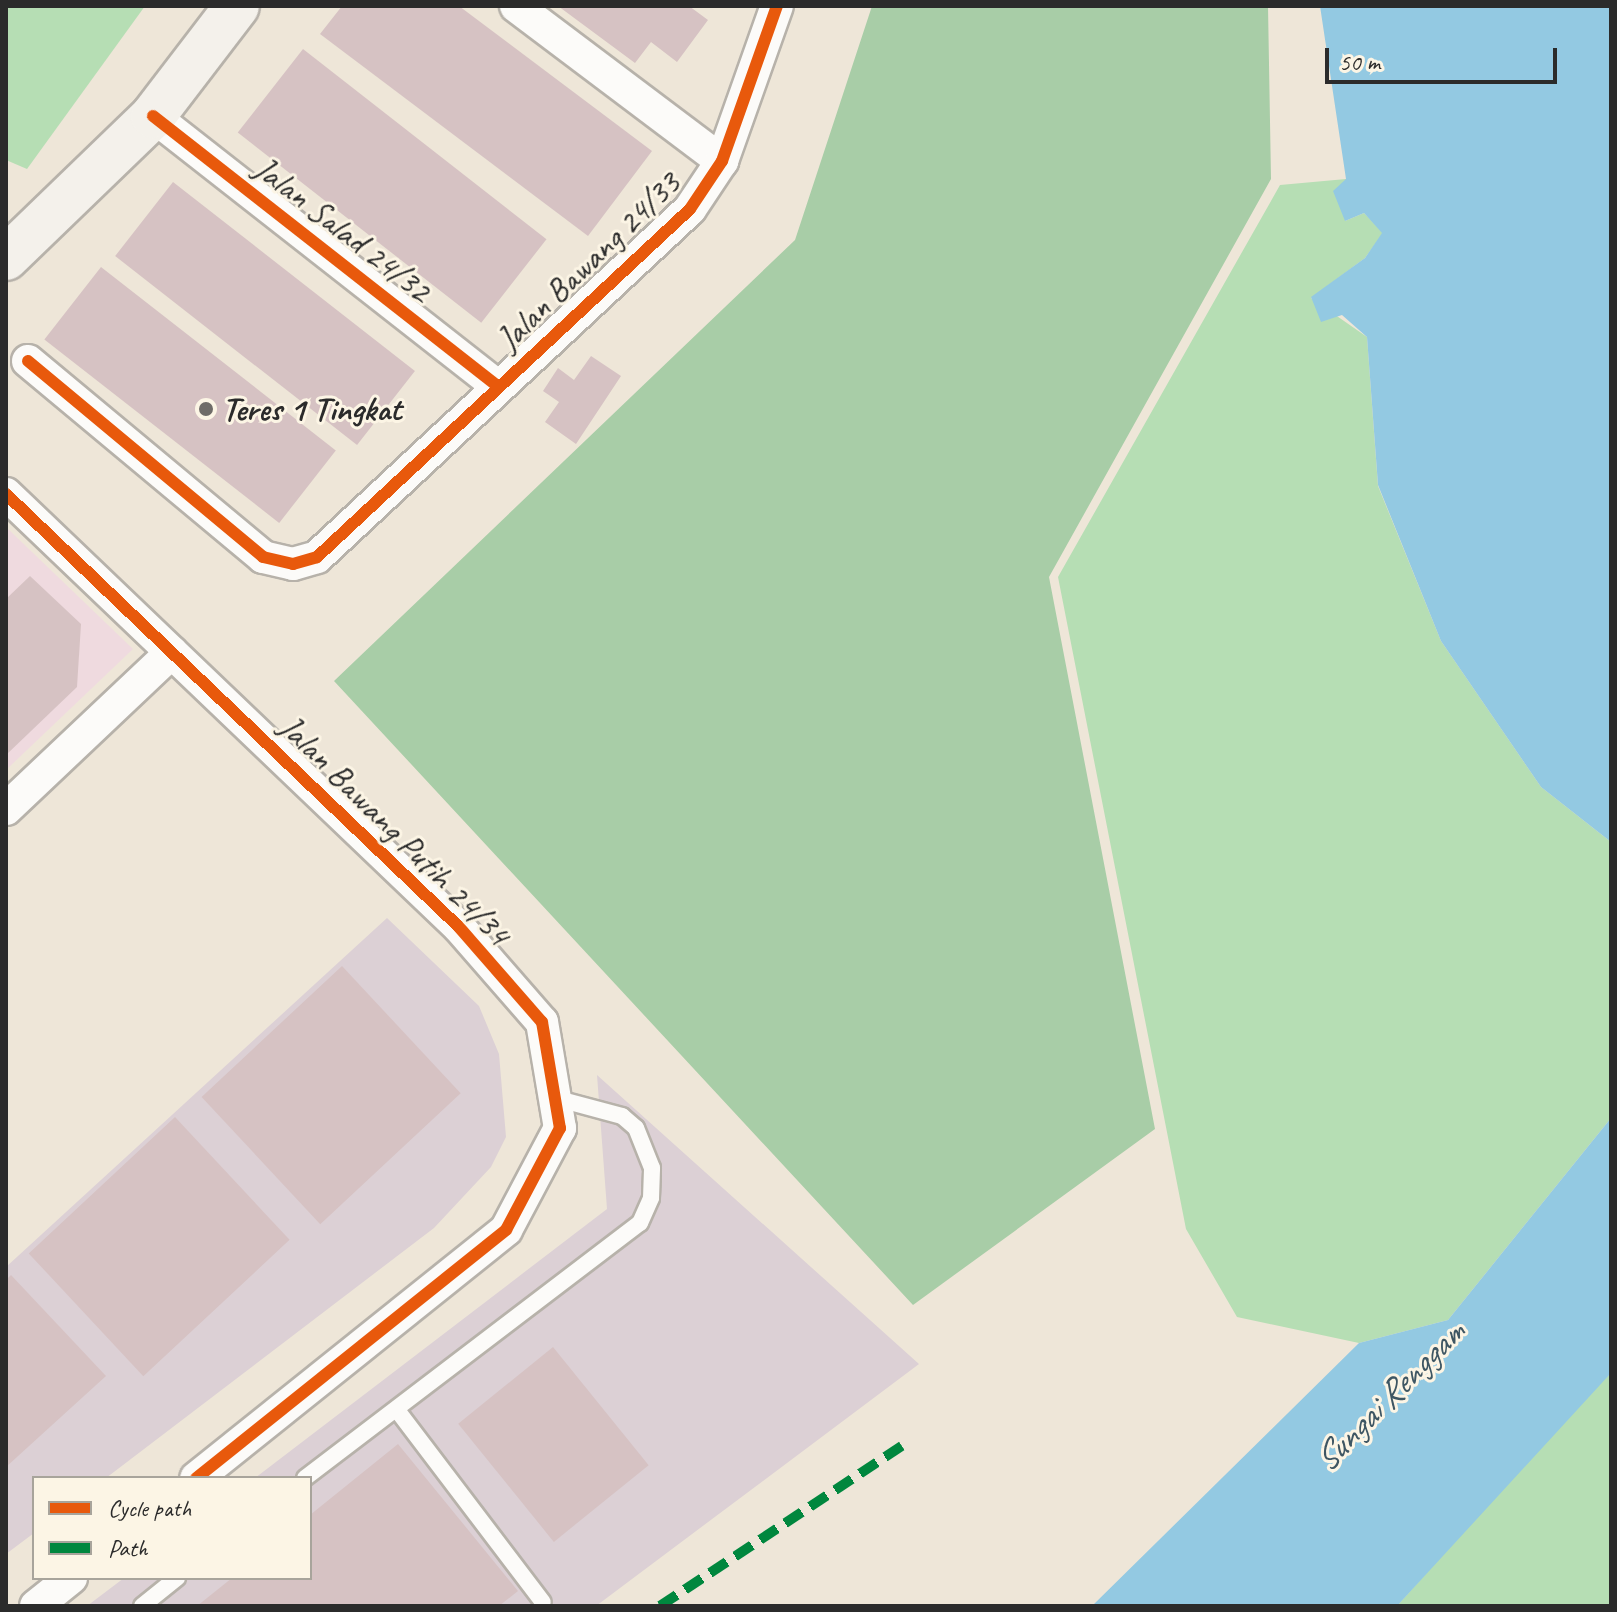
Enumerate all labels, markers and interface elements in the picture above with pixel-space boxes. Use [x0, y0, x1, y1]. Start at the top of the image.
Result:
scale bar [1329, 32, 1561, 82]
text: 50 m [1339, 47, 1380, 77]
street label: Jalan Salad 24/32 [247, 148, 439, 310]
street label: Jalan Bawang 24/33 [488, 163, 688, 359]
place label: Teres 1 Tingkat [222, 389, 401, 429]
marker: Teres 1 Tingkat [197, 400, 215, 418]
street label: Jalan Bawang Putih 24/34 [272, 707, 518, 953]
water label: Sungai Renggam [1304, 1311, 1474, 1481]
legend [32, 1476, 312, 1580]
text: Cycle path [108, 1493, 191, 1523]
text: Path [108, 1533, 148, 1563]

